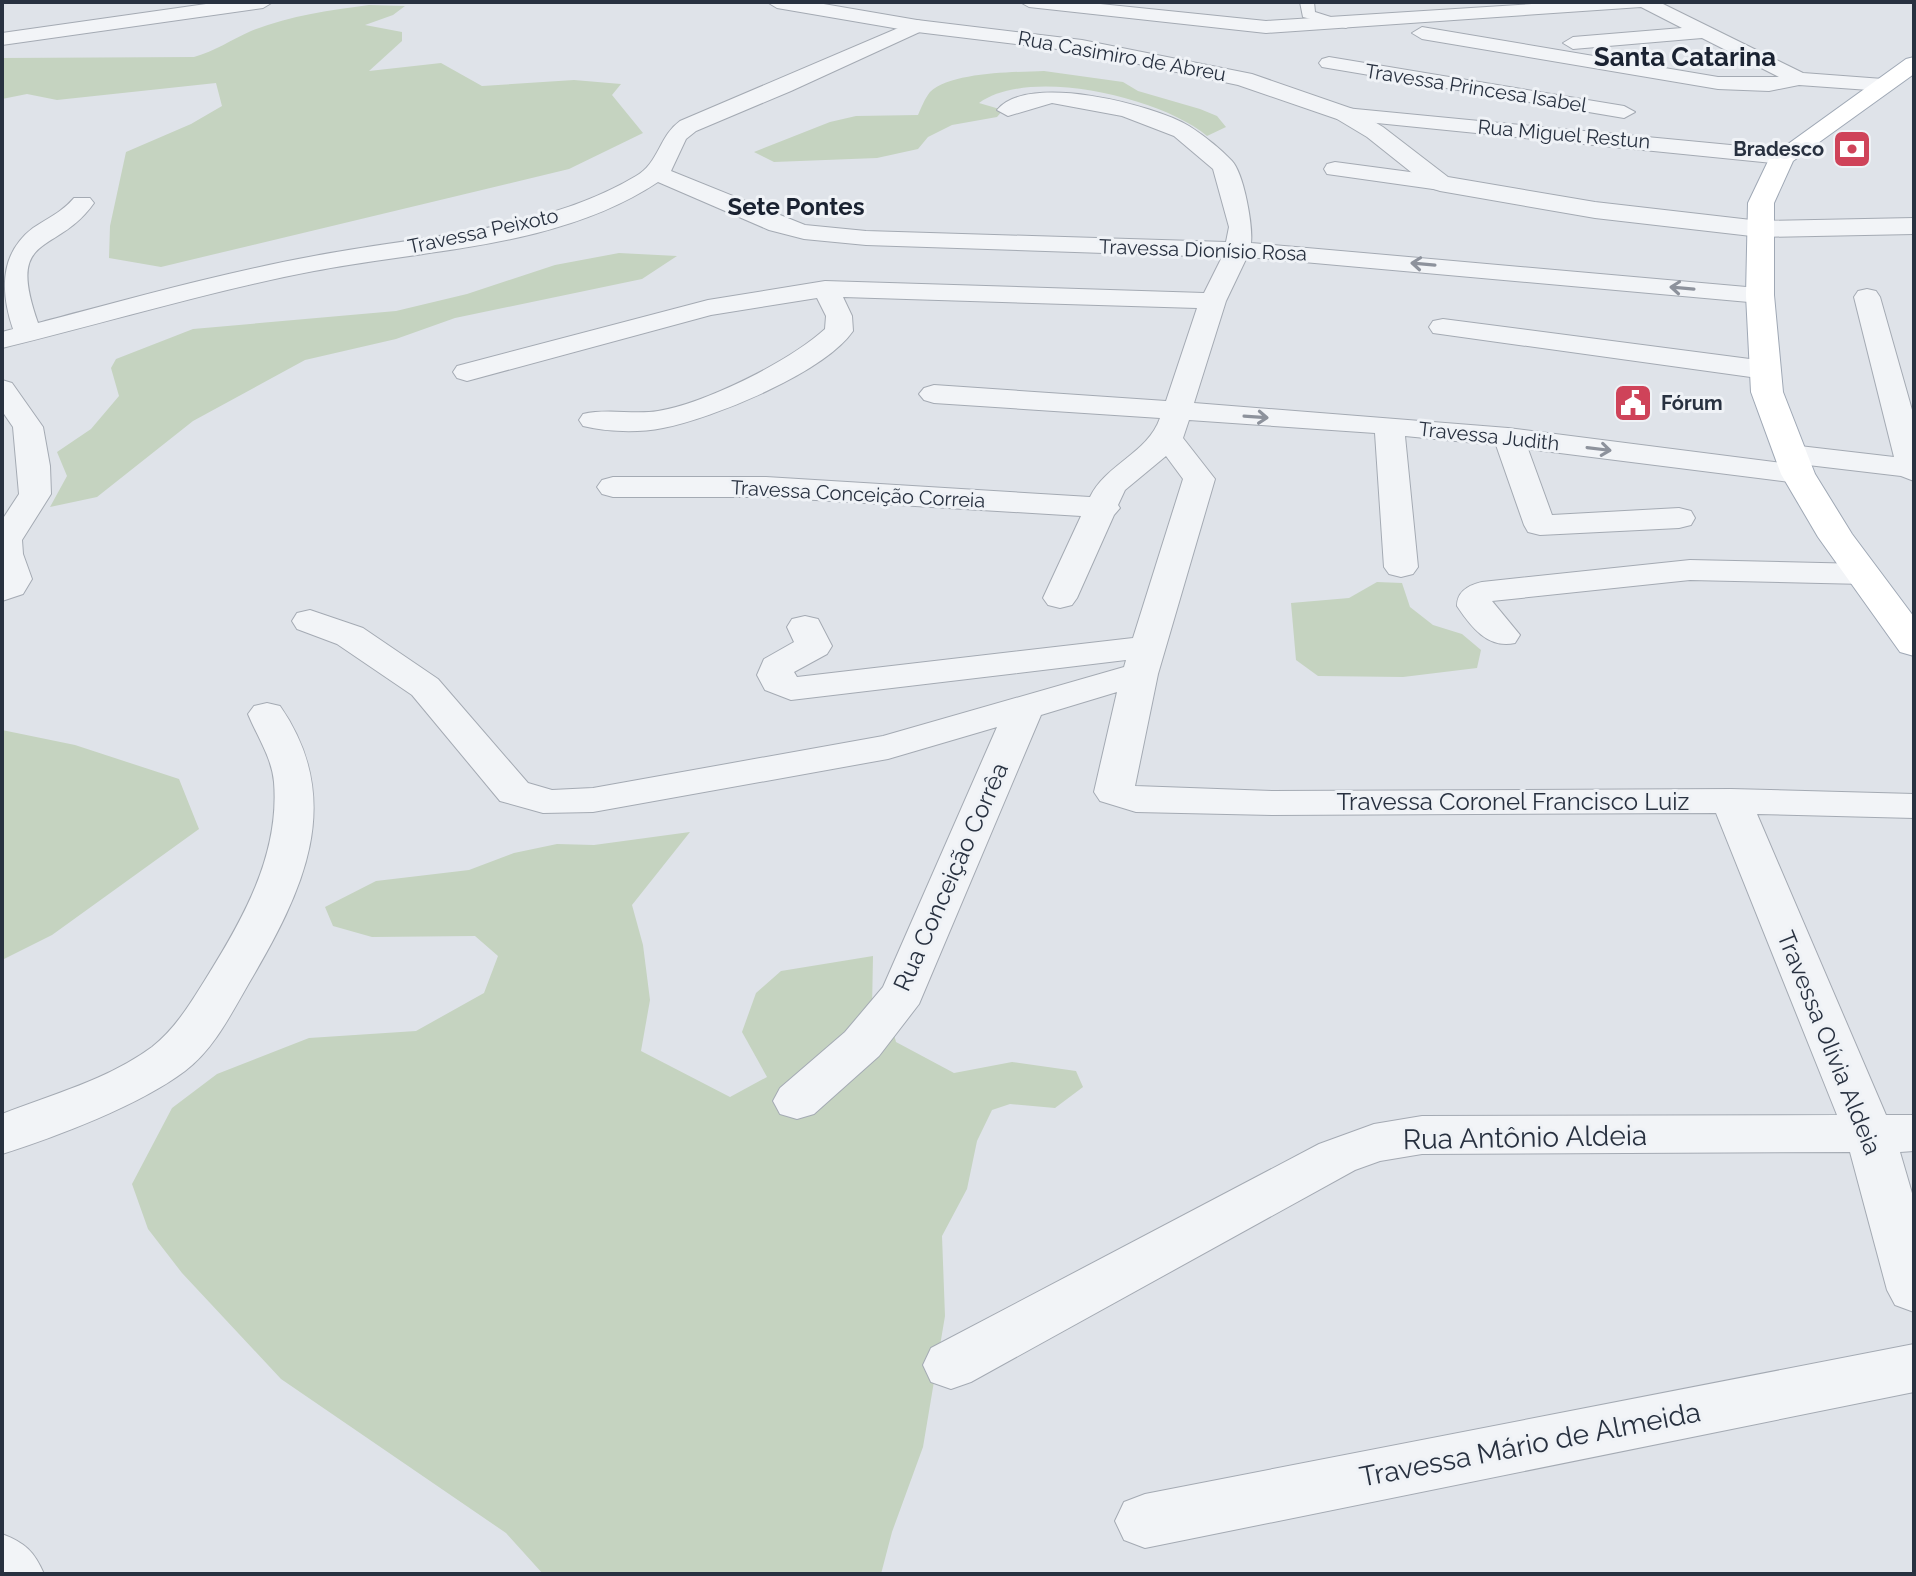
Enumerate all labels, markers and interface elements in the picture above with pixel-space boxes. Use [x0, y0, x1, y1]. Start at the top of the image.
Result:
street label: Rua Casimiro de Abreu [1016, 26, 1228, 86]
district label: Santa Catarina [1594, 42, 1776, 72]
street label: Travessa Princesa Isabel [1363, 59, 1589, 117]
street label: Rua Miguel Restun [1477, 115, 1651, 153]
bank icon: Bradesco [1831, 128, 1873, 170]
place label: Bradesco [1733, 137, 1824, 161]
district label: Sete Pontes [727, 192, 865, 221]
street label: Travessa Peixoto [405, 203, 561, 259]
street label: Travessa Dionísio Rosa [1099, 234, 1307, 266]
one-way arrow [1410, 257, 1437, 272]
one-way arrow [1669, 280, 1696, 295]
public building icon: Fórum [1612, 382, 1654, 424]
place label: Fórum [1661, 391, 1723, 415]
one-way arrow [1242, 410, 1269, 425]
street label: Travessa Judith [1417, 417, 1561, 455]
one-way arrow [1585, 441, 1612, 456]
street label: Travessa Conceição Correia [730, 475, 986, 513]
street label: Rua Conceição Corrêa [887, 758, 1014, 996]
street label: Travessa Coronel Francisco Luiz [1337, 787, 1689, 816]
street label: Travessa Olívia Aldeia [1771, 927, 1888, 1159]
street label: Rua Antônio Aldeia [1403, 1119, 1647, 1156]
street label: Travessa Mário de Almeida [1357, 1395, 1703, 1494]

